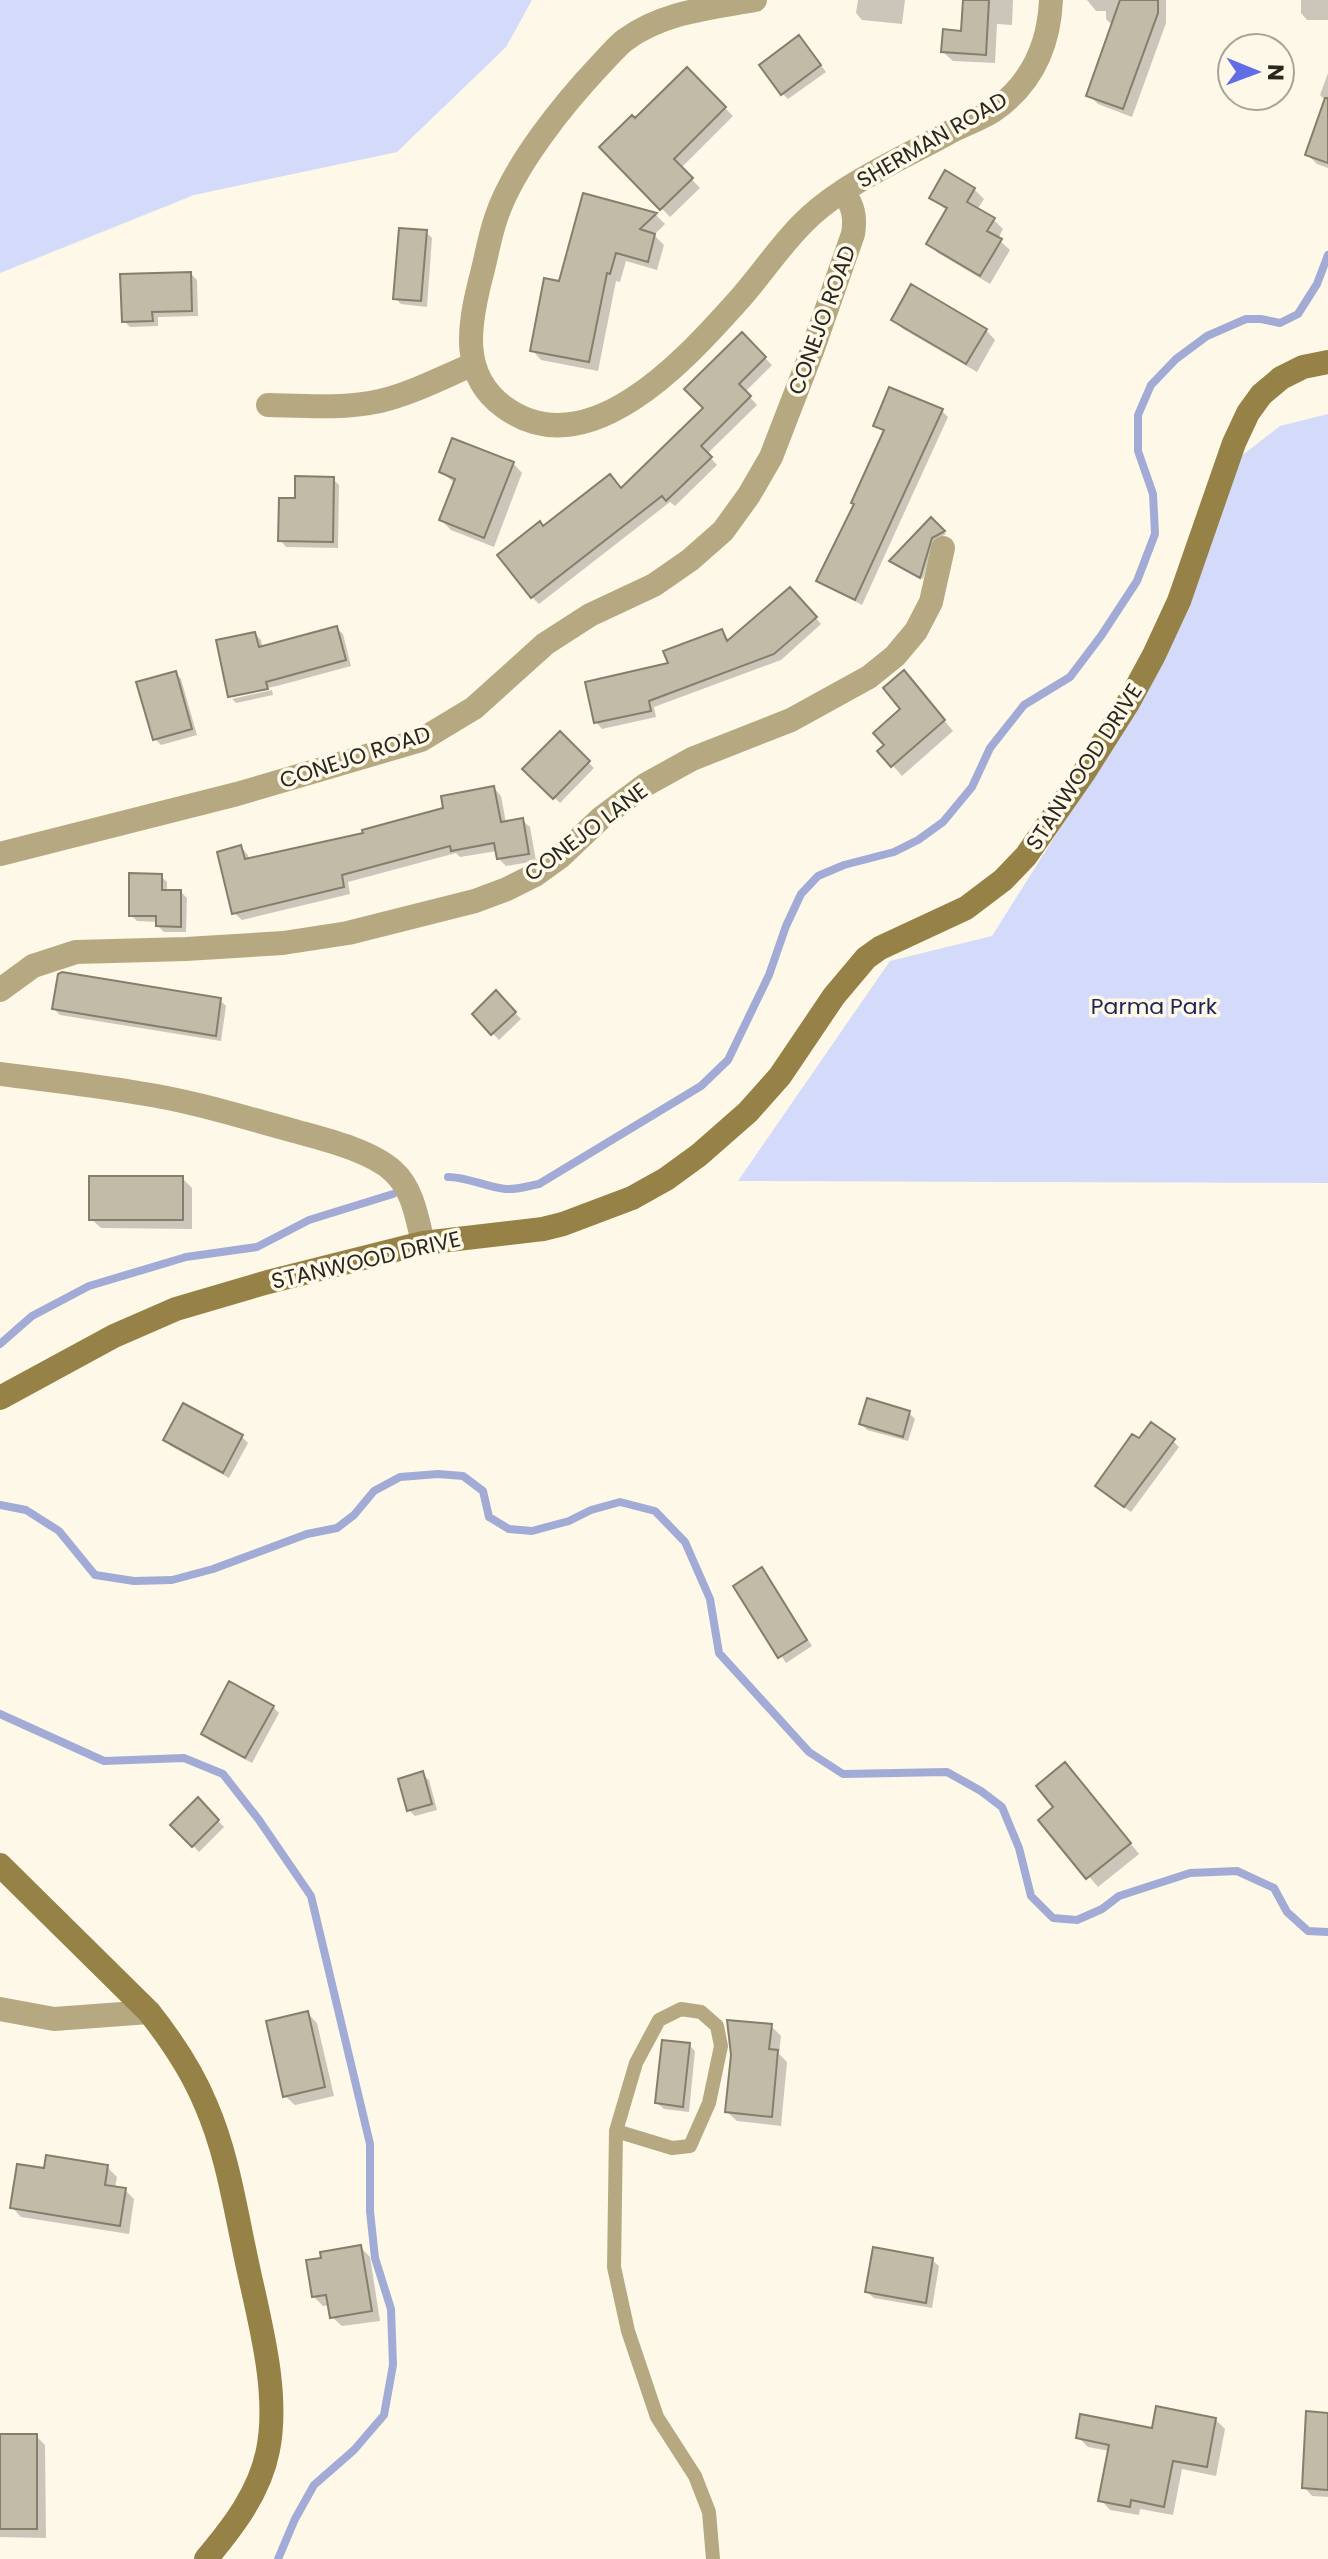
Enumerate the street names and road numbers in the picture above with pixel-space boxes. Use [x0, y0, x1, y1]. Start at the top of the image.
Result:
street label: SHERMAN ROAD [851, 84, 1013, 196]
street label: CONEJO ROAD [781, 241, 863, 399]
street label: STANWOOD DRIVE [1018, 678, 1150, 856]
street label: CONEJO ROAD [276, 718, 434, 796]
street label: CONEJO LANE [518, 775, 654, 889]
street label: STANWOOD DRIVE [268, 1223, 464, 1297]

